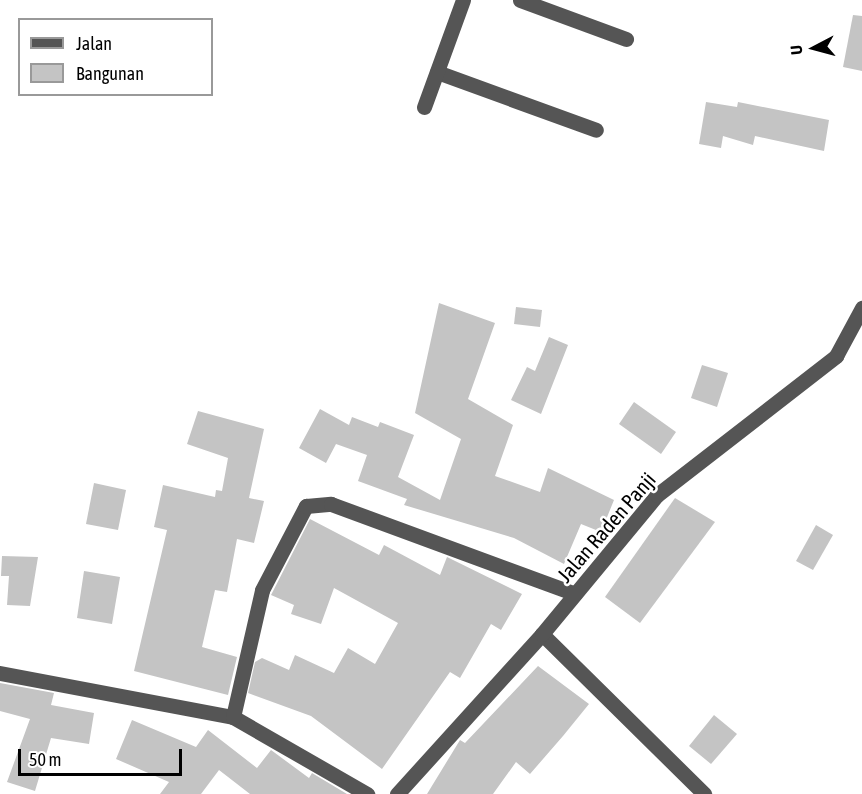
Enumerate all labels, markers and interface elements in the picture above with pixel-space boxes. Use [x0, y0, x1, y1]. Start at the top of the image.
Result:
legend [18, 18, 213, 96]
north arrow [784, 18, 844, 78]
text: Jalan [76, 33, 112, 54]
text: U [787, 44, 806, 56]
text: Bangunan [76, 63, 144, 84]
street label: Jalan Raden Panji [551, 467, 661, 587]
scale bar [21, 737, 184, 775]
text: 50 m [29, 749, 61, 770]

